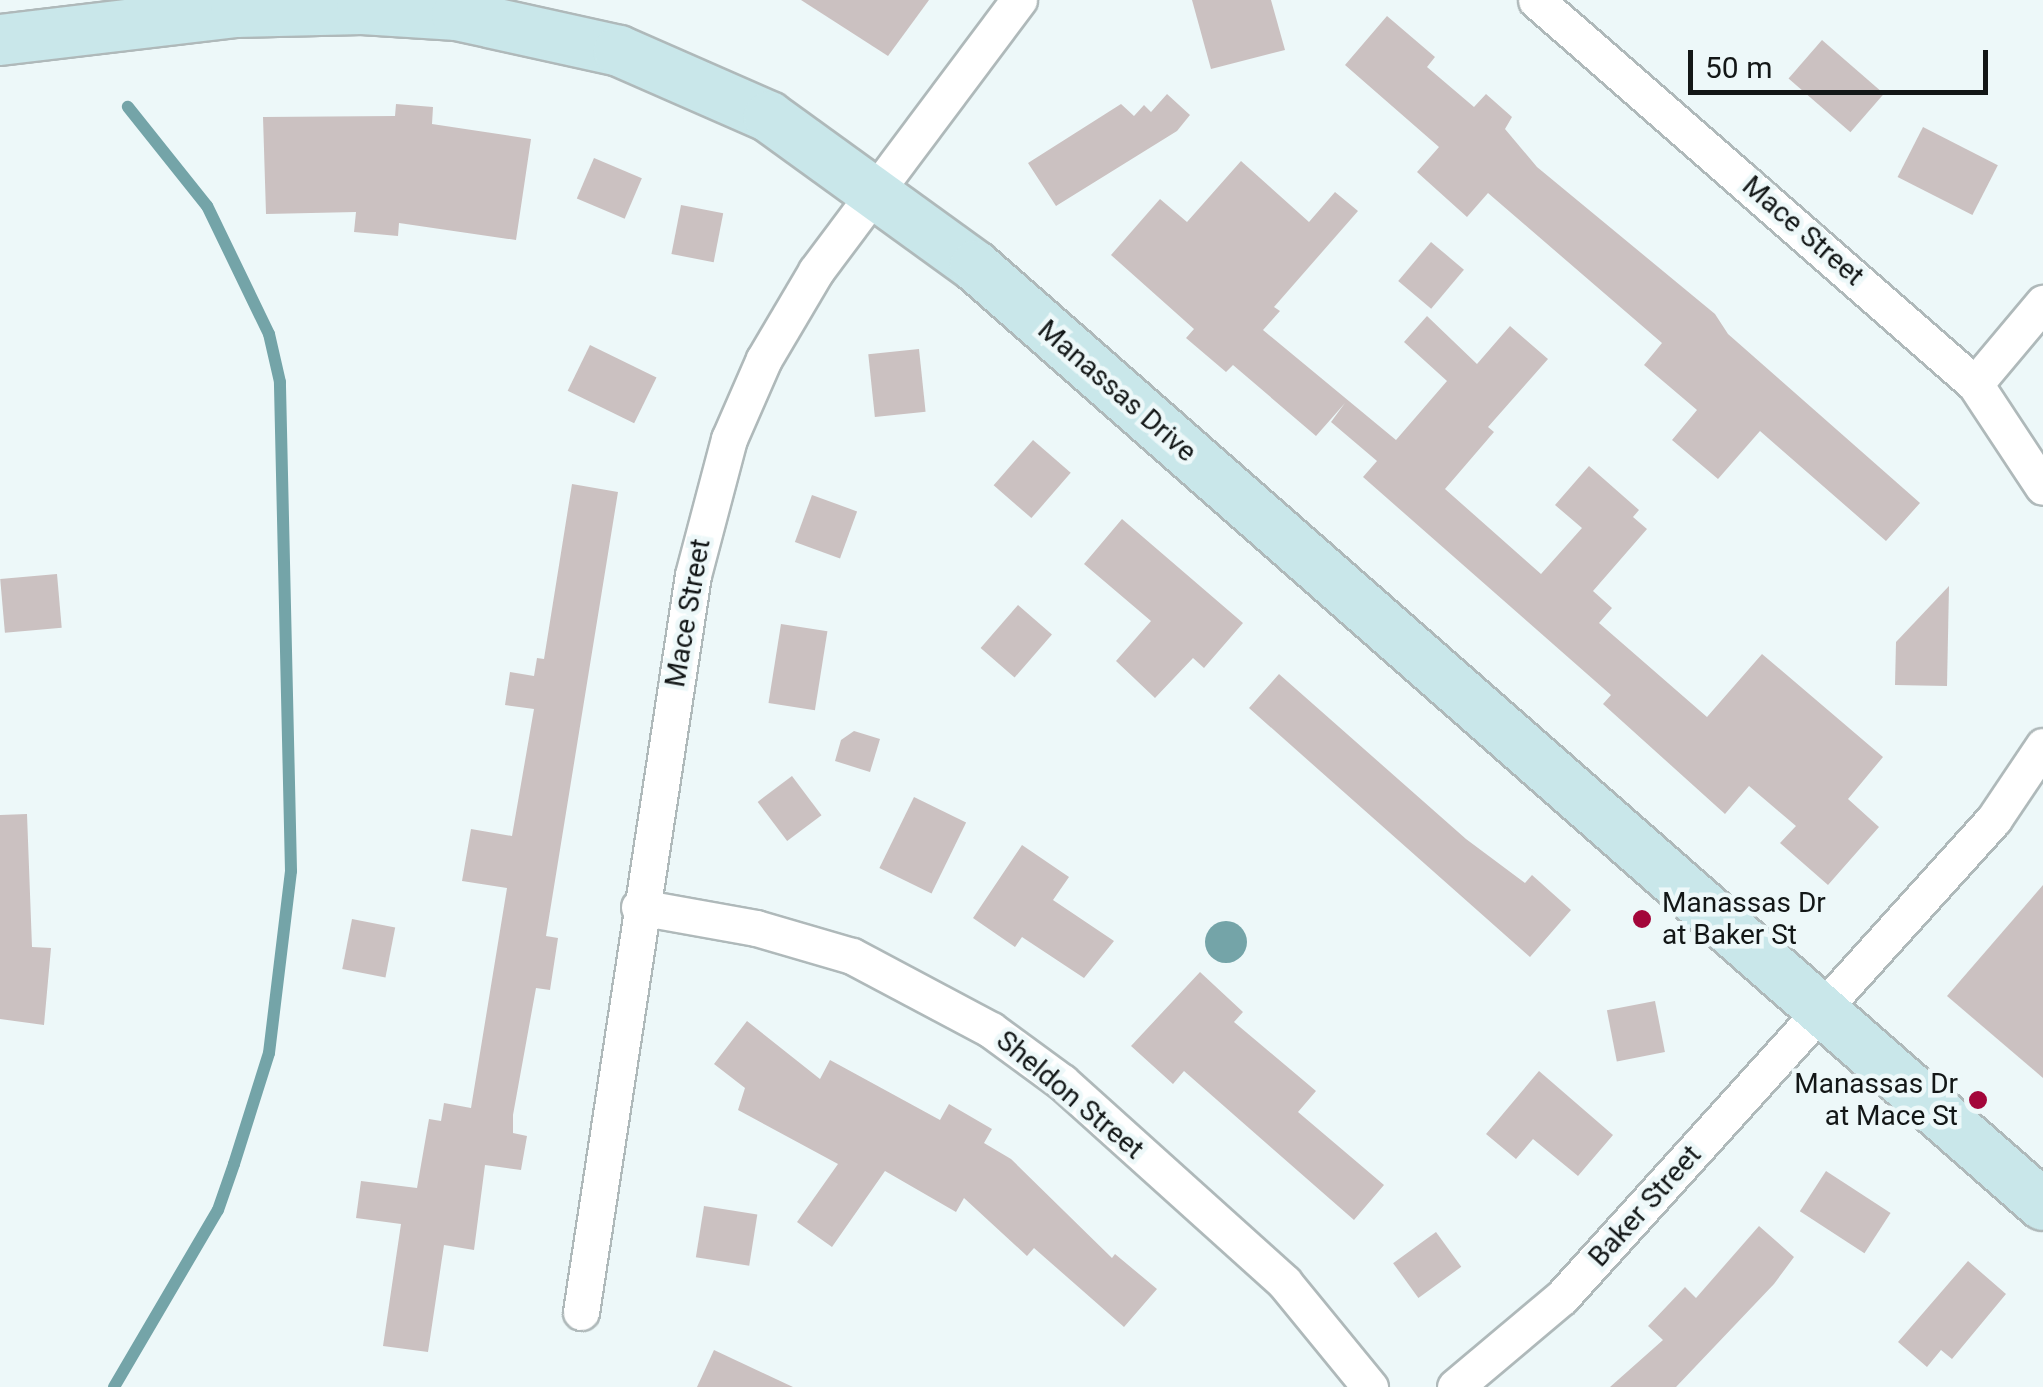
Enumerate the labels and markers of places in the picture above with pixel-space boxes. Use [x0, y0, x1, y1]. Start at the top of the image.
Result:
place label: Manassas Dr at Baker St [1662, 886, 1826, 952]
marker: Manassas Dr at Baker St [1631, 908, 1653, 930]
place label: Manassas Dr at Mace St [1794, 1067, 1958, 1133]
marker: Manassas Dr at Mace St [1967, 1089, 1989, 1111]

